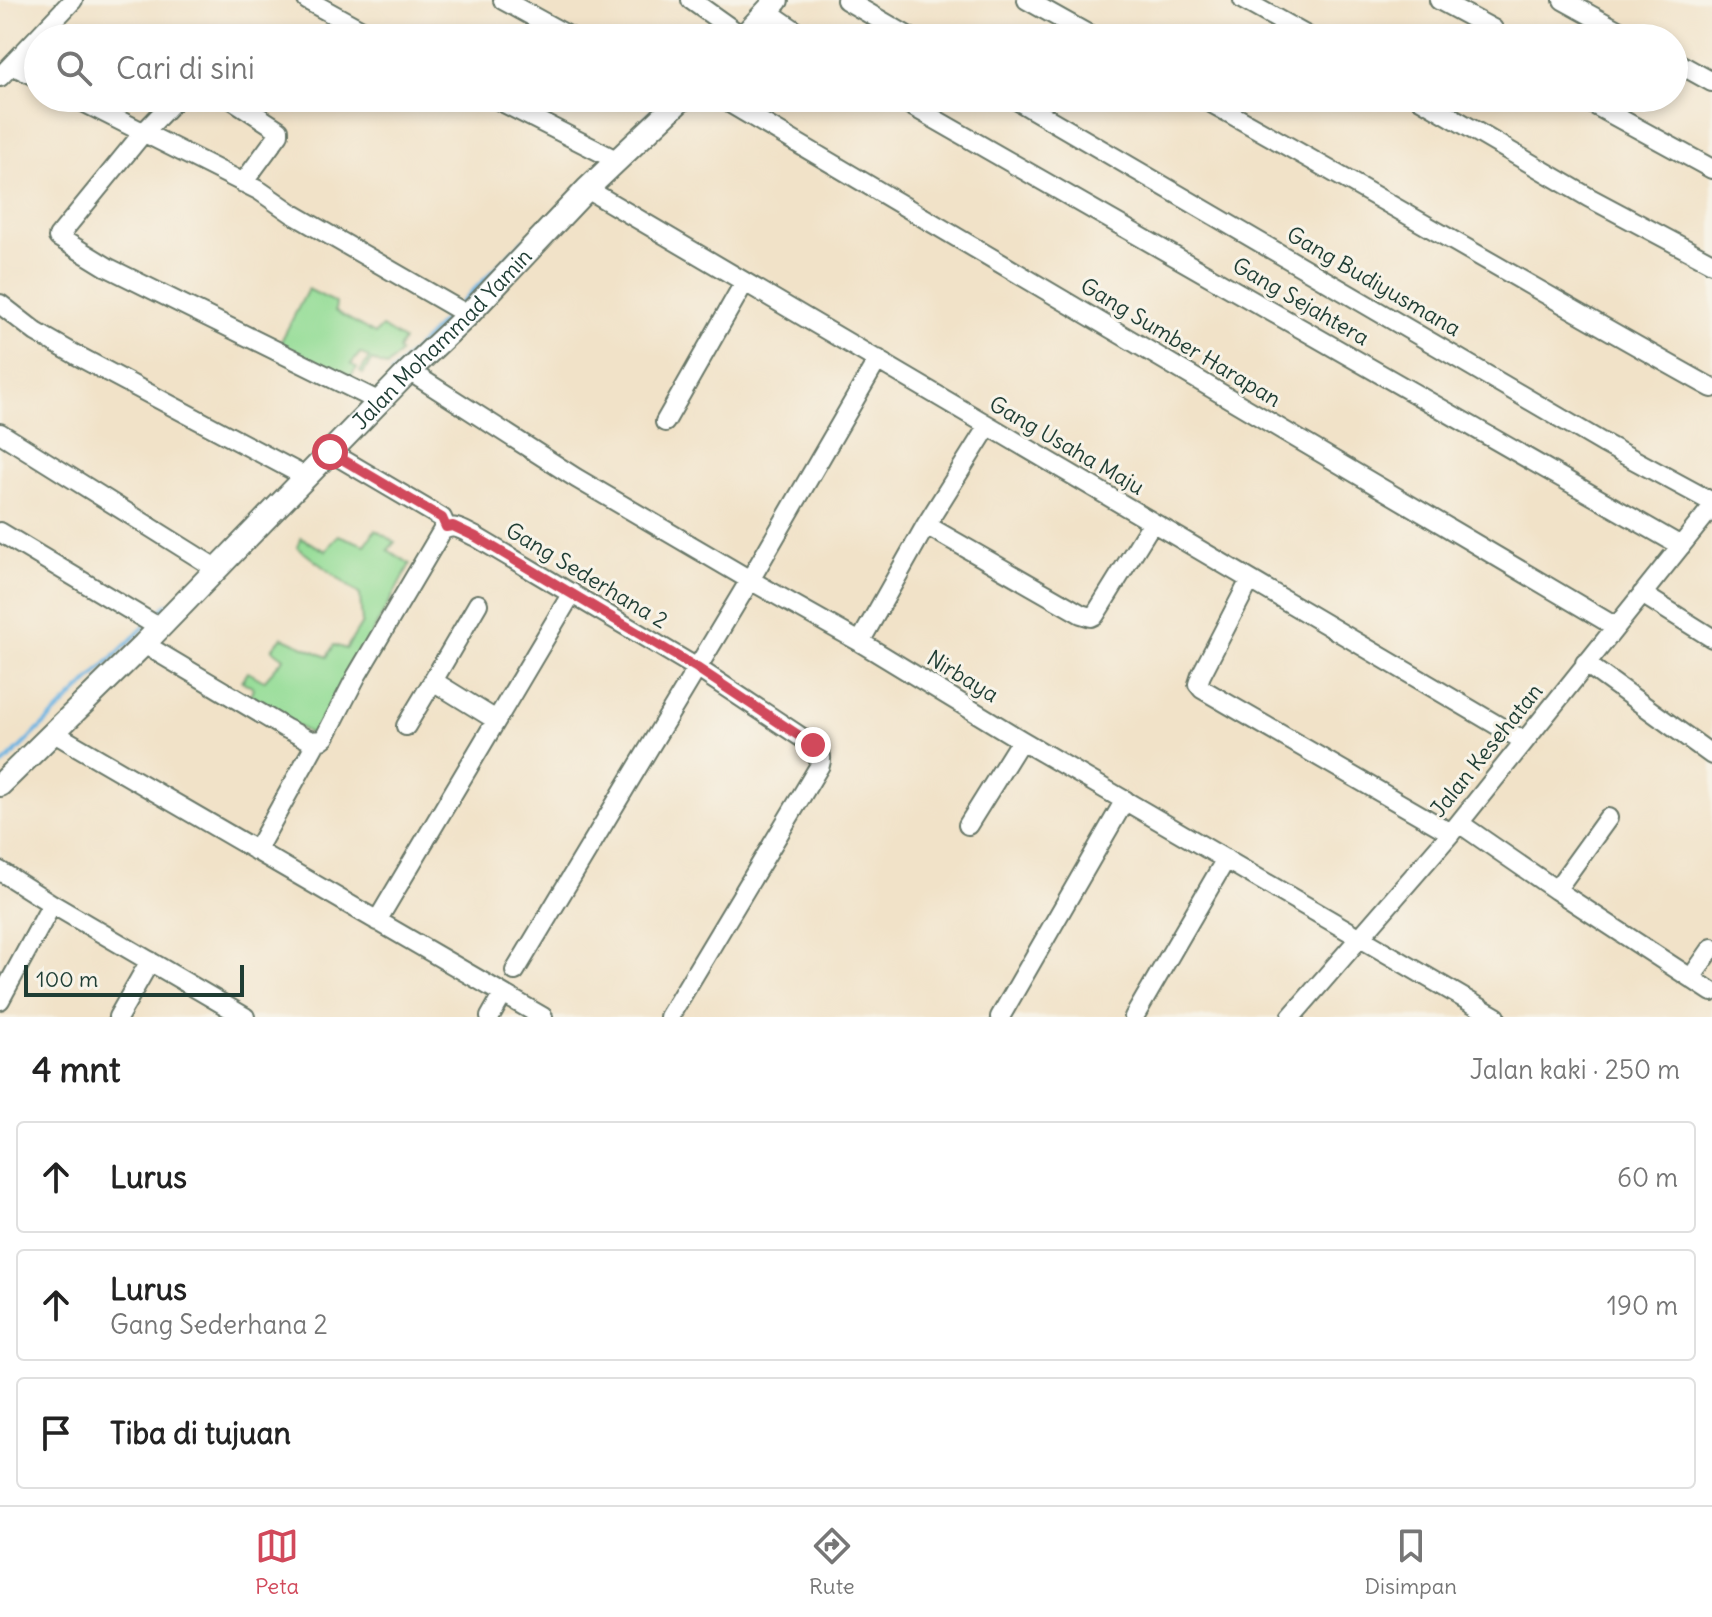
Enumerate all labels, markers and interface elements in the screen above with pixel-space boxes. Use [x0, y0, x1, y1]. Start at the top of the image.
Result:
search box [24, 24, 1688, 112]
icon: search [52, 46, 96, 90]
text: Cari di sini [116, 49, 255, 87]
street label: Gang Budiyusmana [1282, 220, 1466, 342]
street label: Jalan Mohammad Yamin [346, 242, 538, 435]
street label: Gang Sejahtera [1228, 251, 1374, 351]
street label: Gang Sumber Harapan [1076, 271, 1286, 413]
street label: Gang Usaha Maju [984, 389, 1150, 501]
route start [312, 434, 348, 470]
street label: Gang Sederhana 2 [501, 516, 673, 634]
street label: Nirbaya [922, 644, 1004, 708]
street label: Jalan Kesehatan [1424, 677, 1548, 823]
route end [795, 727, 831, 763]
scale bar [24, 961, 244, 997]
text: 100 m [36, 965, 98, 993]
text: 4 mnt [32, 1048, 120, 1091]
text: Jalan kaki · 250 m [1470, 1053, 1680, 1086]
icon: ahead [34, 1155, 78, 1199]
text: Lurus [110, 1158, 187, 1196]
text: 60 m [1617, 1161, 1678, 1194]
text: Lurus [110, 1270, 187, 1308]
icon: ahead [34, 1283, 78, 1327]
text: 190 m [1607, 1289, 1678, 1322]
text: Gang Sederhana 2 [110, 1308, 328, 1341]
icon: arrive [34, 1411, 78, 1455]
text: Tiba di tujuan [110, 1414, 291, 1452]
tab: Peta [255, 1524, 299, 1600]
tab: Rute [809, 1524, 855, 1600]
tab: Disimpan [1364, 1524, 1457, 1600]

